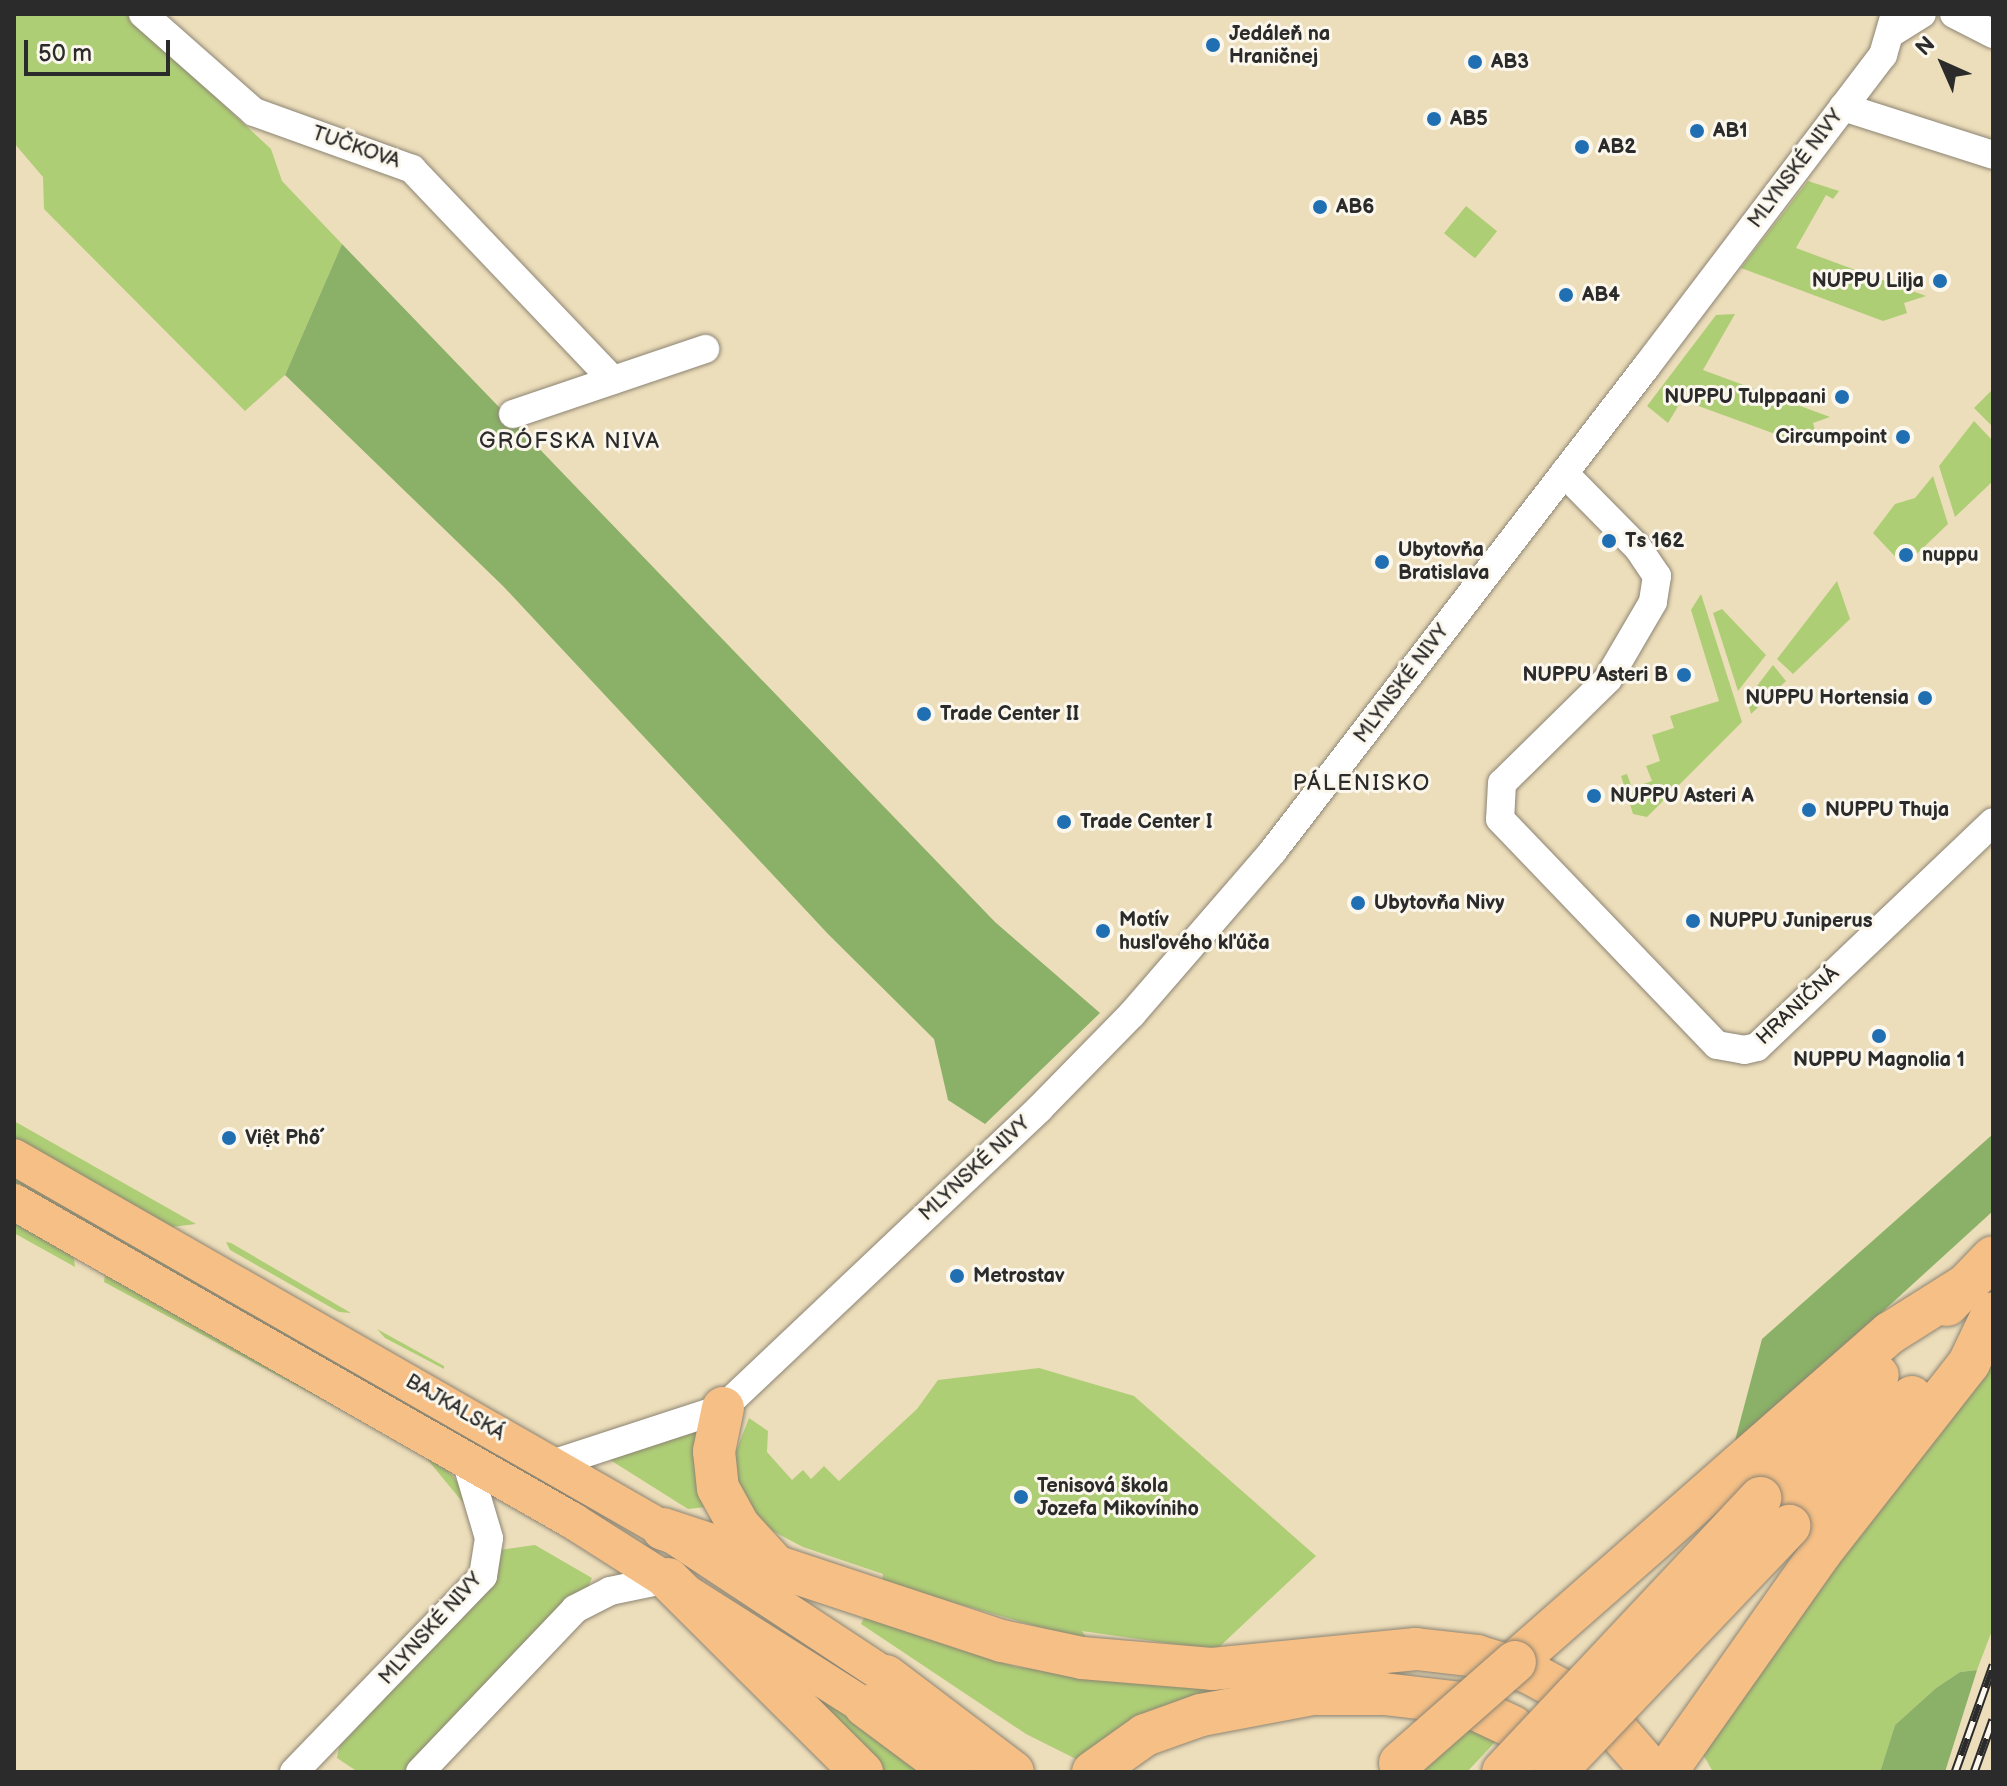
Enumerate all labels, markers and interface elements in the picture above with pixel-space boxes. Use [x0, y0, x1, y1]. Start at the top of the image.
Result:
place label: Jedáleň na Hraničnej [1229, 22, 1330, 69]
scale bar [28, 24, 174, 74]
north arrow [1903, 24, 1983, 104]
text: N [1910, 31, 1941, 62]
marker: Jedáleň na Hraničnej [1204, 36, 1222, 54]
text: 50 m [38, 39, 92, 68]
place label: AB3 [1491, 50, 1529, 74]
marker: AB3 [1466, 53, 1484, 71]
street label: MLYNSKÉ NIVY [1744, 105, 1848, 233]
place label: AB5 [1450, 107, 1488, 131]
marker: AB5 [1425, 110, 1443, 128]
place label: AB1 [1713, 119, 1748, 143]
street label: TUČKOVA [309, 122, 403, 174]
marker: AB1 [1688, 122, 1706, 140]
place label: AB2 [1598, 135, 1636, 159]
marker: AB2 [1573, 138, 1591, 156]
place label: AB6 [1336, 195, 1374, 219]
marker: AB6 [1311, 198, 1329, 216]
place label: NUPPU Lilja [1812, 269, 1924, 293]
marker: NUPPU Lilja [1931, 272, 1949, 290]
place label: AB4 [1582, 283, 1620, 307]
marker: AB4 [1557, 286, 1575, 304]
place label: NUPPU Tulppaani [1664, 385, 1826, 409]
marker: NUPPU Tulppaani [1833, 388, 1851, 406]
place label: Circumpoint [1776, 425, 1887, 449]
marker: Circumpoint [1894, 428, 1912, 446]
district label: GRÓFSKA NIVA [479, 429, 661, 455]
place label: Ts 162 [1625, 529, 1684, 553]
marker: Ts 162 [1600, 532, 1618, 550]
place label: Ubytovňa Bratislava [1398, 538, 1490, 585]
place label: nuppu [1922, 543, 1978, 567]
marker: nuppu [1897, 546, 1915, 564]
marker: Ubytovňa Bratislava [1373, 553, 1391, 571]
street label: MLYNSKÉ NIVY [1350, 620, 1454, 748]
place label: NUPPU Asteri B [1522, 663, 1668, 687]
marker: NUPPU Asteri B [1675, 666, 1693, 684]
place label: NUPPU Hortensia [1745, 686, 1909, 710]
marker: NUPPU Hortensia [1916, 689, 1934, 707]
place label: Trade Center II [940, 702, 1079, 726]
marker: Trade Center II [915, 705, 933, 723]
district label: PÁLENISKO [1293, 771, 1431, 797]
place label: NUPPU Asteri A [1610, 784, 1754, 808]
marker: NUPPU Asteri A [1585, 787, 1603, 805]
place label: NUPPU Thuja [1825, 798, 1949, 822]
marker: NUPPU Thuja [1800, 801, 1818, 819]
place label: Trade Center I [1080, 810, 1213, 834]
marker: Trade Center I [1055, 813, 1073, 831]
place label: Ubytovňa Nivy [1374, 891, 1504, 915]
marker: Ubytovňa Nivy [1349, 894, 1367, 912]
place label: Motív husľového kľúča [1119, 908, 1270, 955]
place label: NUPPU Juniperus [1709, 909, 1873, 933]
marker: NUPPU Juniperus [1684, 912, 1702, 930]
marker: Motív husľového kľúča [1094, 922, 1112, 940]
street label: HRANIČNÁ [1752, 962, 1844, 1050]
marker: NUPPU Magnolia 1 [1870, 1027, 1888, 1045]
place label: NUPPU Magnolia 1 [1793, 1048, 1965, 1072]
street label: MLYNSKÉ NIVY [915, 1112, 1035, 1226]
place label: Việt Phố [245, 1126, 320, 1150]
marker: Việt Phố [220, 1129, 238, 1147]
place label: Metrostav [973, 1264, 1065, 1288]
marker: Metrostav [948, 1267, 966, 1285]
street label: BAJKALSKÁ [401, 1370, 509, 1446]
place label: Tenisová škola Jozefa Mikovíniho [1037, 1474, 1199, 1521]
marker: Tenisová škola Jozefa Mikovíniho [1012, 1488, 1030, 1506]
street label: MLYNSKÉ NIVY [375, 1568, 487, 1690]

